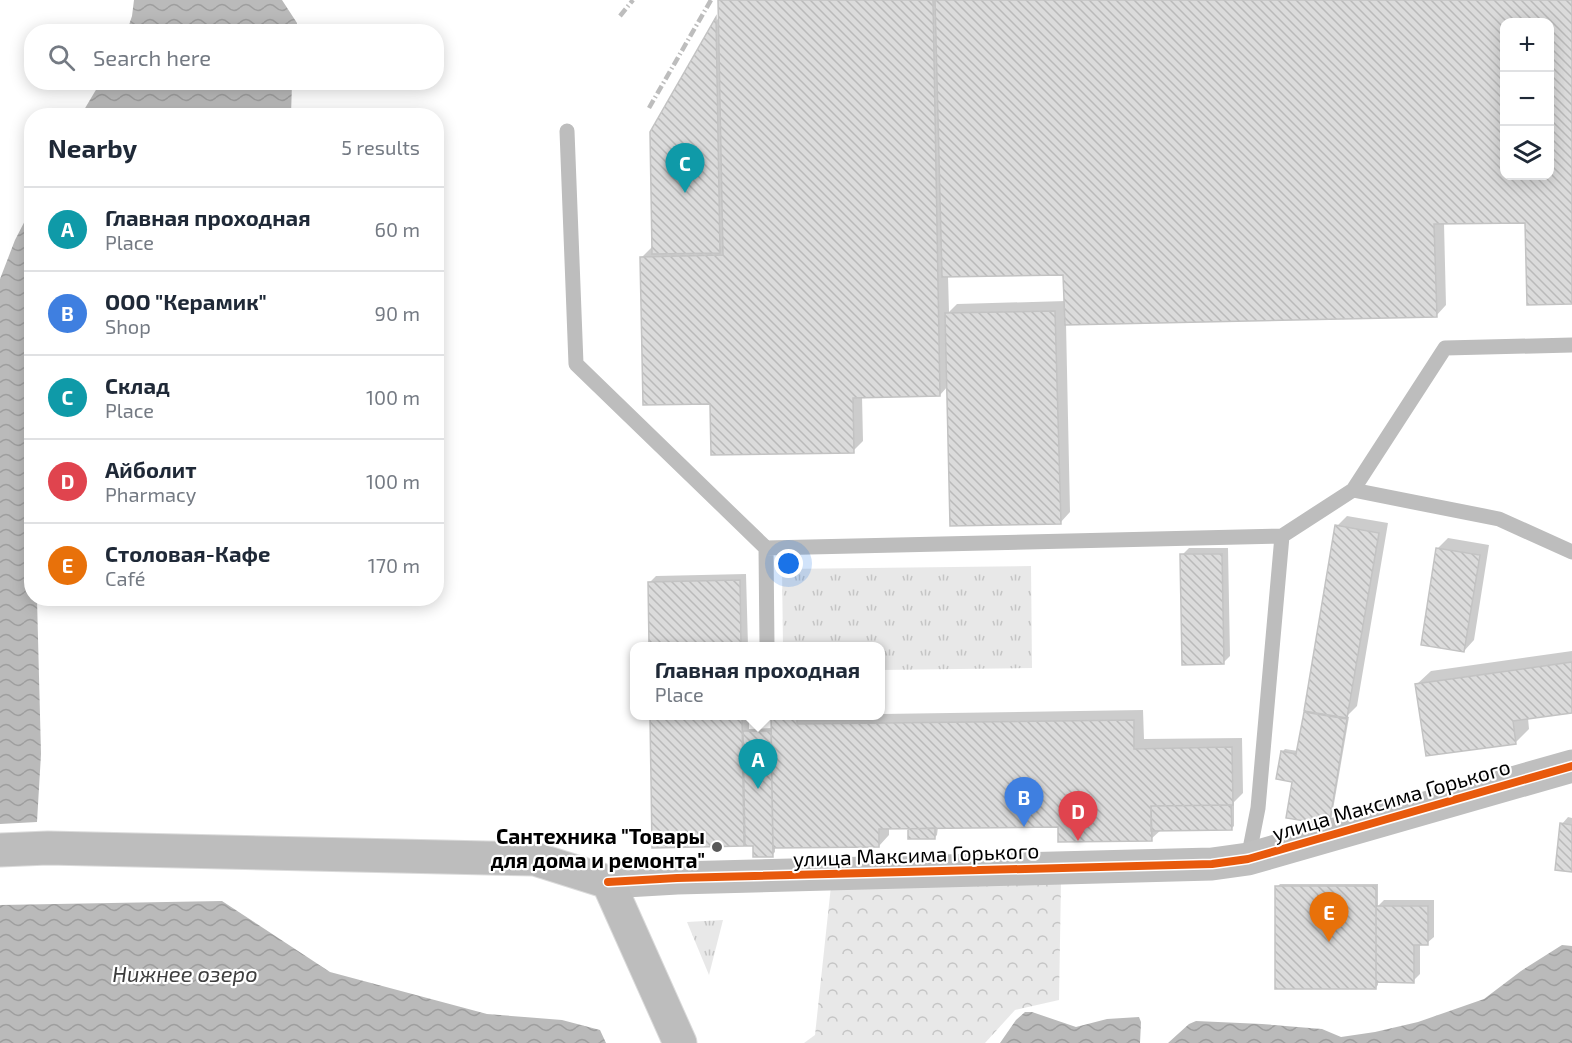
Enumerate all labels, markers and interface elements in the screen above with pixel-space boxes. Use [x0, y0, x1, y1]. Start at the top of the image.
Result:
map controls [1500, 18, 1554, 180]
button: + [1500, 18, 1554, 72]
search box [24, 24, 444, 90]
icon: search [45, 41, 78, 74]
text: Search here [93, 44, 211, 70]
button: − [1500, 72, 1554, 126]
button: layers [1500, 126, 1554, 180]
text: Nearby [48, 132, 137, 163]
text: 5 results [341, 135, 420, 159]
pin: C [666, 144, 704, 193]
text: Главная проходная [105, 204, 311, 230]
text: A [61, 217, 74, 241]
text: 60 m [375, 217, 420, 241]
text: Place [105, 230, 154, 254]
text: ООО "Керамик" [105, 288, 267, 314]
text: B [61, 301, 74, 325]
text: 90 m [375, 301, 420, 325]
text: Shop [105, 314, 151, 338]
text: Склад [105, 372, 170, 398]
text: C [62, 385, 73, 409]
text: 100 m [366, 385, 420, 409]
text: Place [105, 398, 154, 422]
text: Айболит [105, 456, 197, 482]
text: D [61, 469, 74, 493]
text: 100 m [366, 469, 420, 493]
text: Pharmacy [105, 482, 196, 506]
text: Столовая-Кафе [105, 540, 270, 566]
your location [774, 549, 803, 578]
text: E [62, 553, 73, 577]
text: 170 m [368, 553, 420, 577]
text: Café [105, 566, 146, 590]
popup [630, 642, 885, 720]
text: Главная проходная [655, 656, 860, 682]
text: Place [655, 682, 704, 706]
pin: A [738, 740, 777, 789]
street label: улица Максима Горького [1269, 753, 1513, 846]
pin: B [1004, 778, 1044, 827]
pin: D [1058, 792, 1098, 841]
place label: Сантехника "Товары для дома и ремонта" [490, 823, 705, 872]
street label: улица Максима Горького [792, 837, 1040, 872]
marker: Сантехника "Товары для дома и ремонта" [710, 840, 724, 854]
pin: E [1310, 892, 1348, 942]
water label: Нижнее озеро [112, 960, 258, 986]

